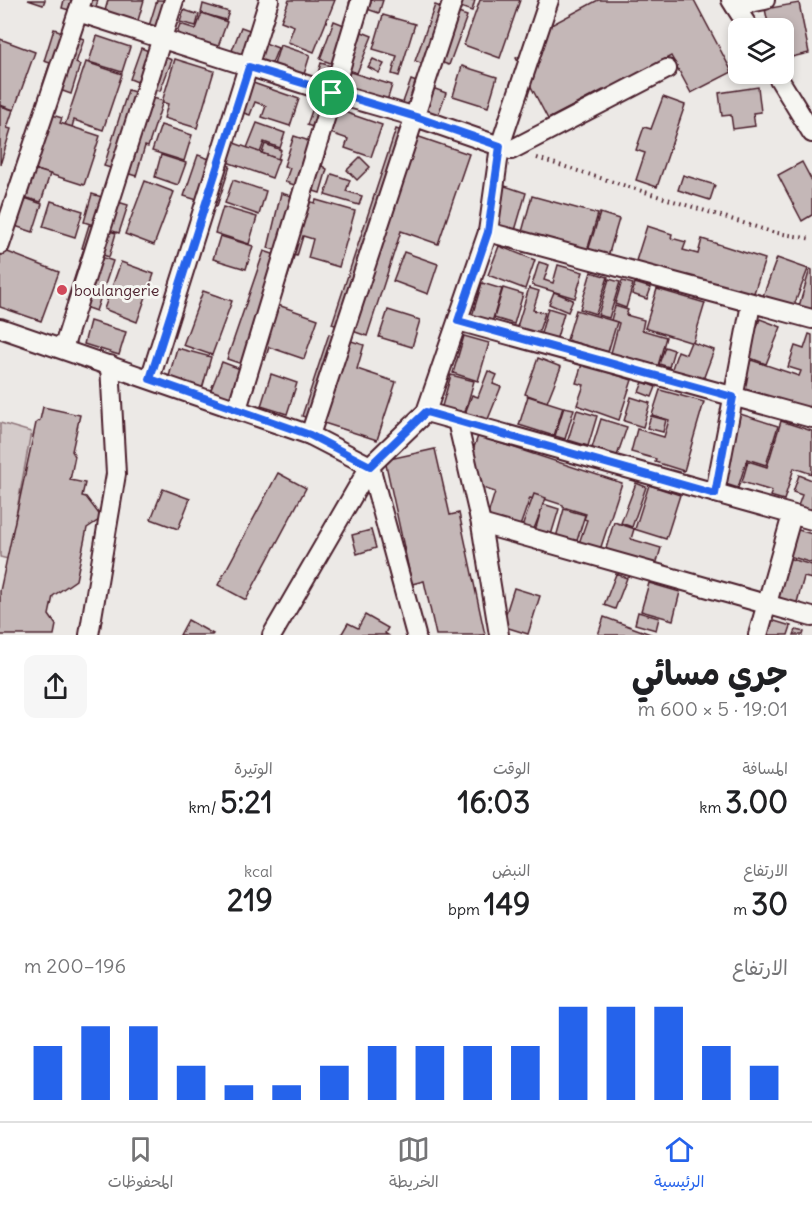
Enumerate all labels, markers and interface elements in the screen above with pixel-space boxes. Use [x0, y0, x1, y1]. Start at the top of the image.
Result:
map controls [728, 18, 794, 84]
button: layers [728, 18, 794, 84]
pin [306, 67, 357, 118]
icon: arrive [315, 76, 348, 109]
place label: boulangerie [74, 280, 159, 300]
marker: boulangerie [55, 283, 69, 297]
text: جري مسائي [632, 652, 788, 694]
button: share [24, 655, 87, 718]
text: 19:01 · 5 × 600 m [638, 696, 788, 721]
text: الوتيرة [234, 758, 273, 778]
text: الوقت [493, 758, 530, 778]
text: المسافة [742, 758, 788, 778]
text: 5:21 [220, 783, 273, 821]
text: 16:03 [458, 783, 530, 821]
text: 3.00 [725, 783, 788, 821]
text: /km [188, 797, 220, 817]
text: km [699, 797, 725, 817]
text: النبض [492, 860, 530, 880]
text: الارتفاع [743, 860, 788, 880]
text: kcal [244, 861, 273, 881]
text: 219 [227, 881, 273, 919]
text: 149 [484, 885, 530, 923]
text: 30 [751, 885, 788, 923]
text: bpm [448, 899, 484, 919]
text: m [733, 899, 751, 919]
text: 196–200 m [24, 953, 126, 978]
text: الارتفاع [732, 955, 788, 980]
tab: المحفوظات [108, 1133, 174, 1196]
tab: الخريطة [389, 1133, 439, 1196]
tab: الرئيسية [654, 1133, 704, 1196]

